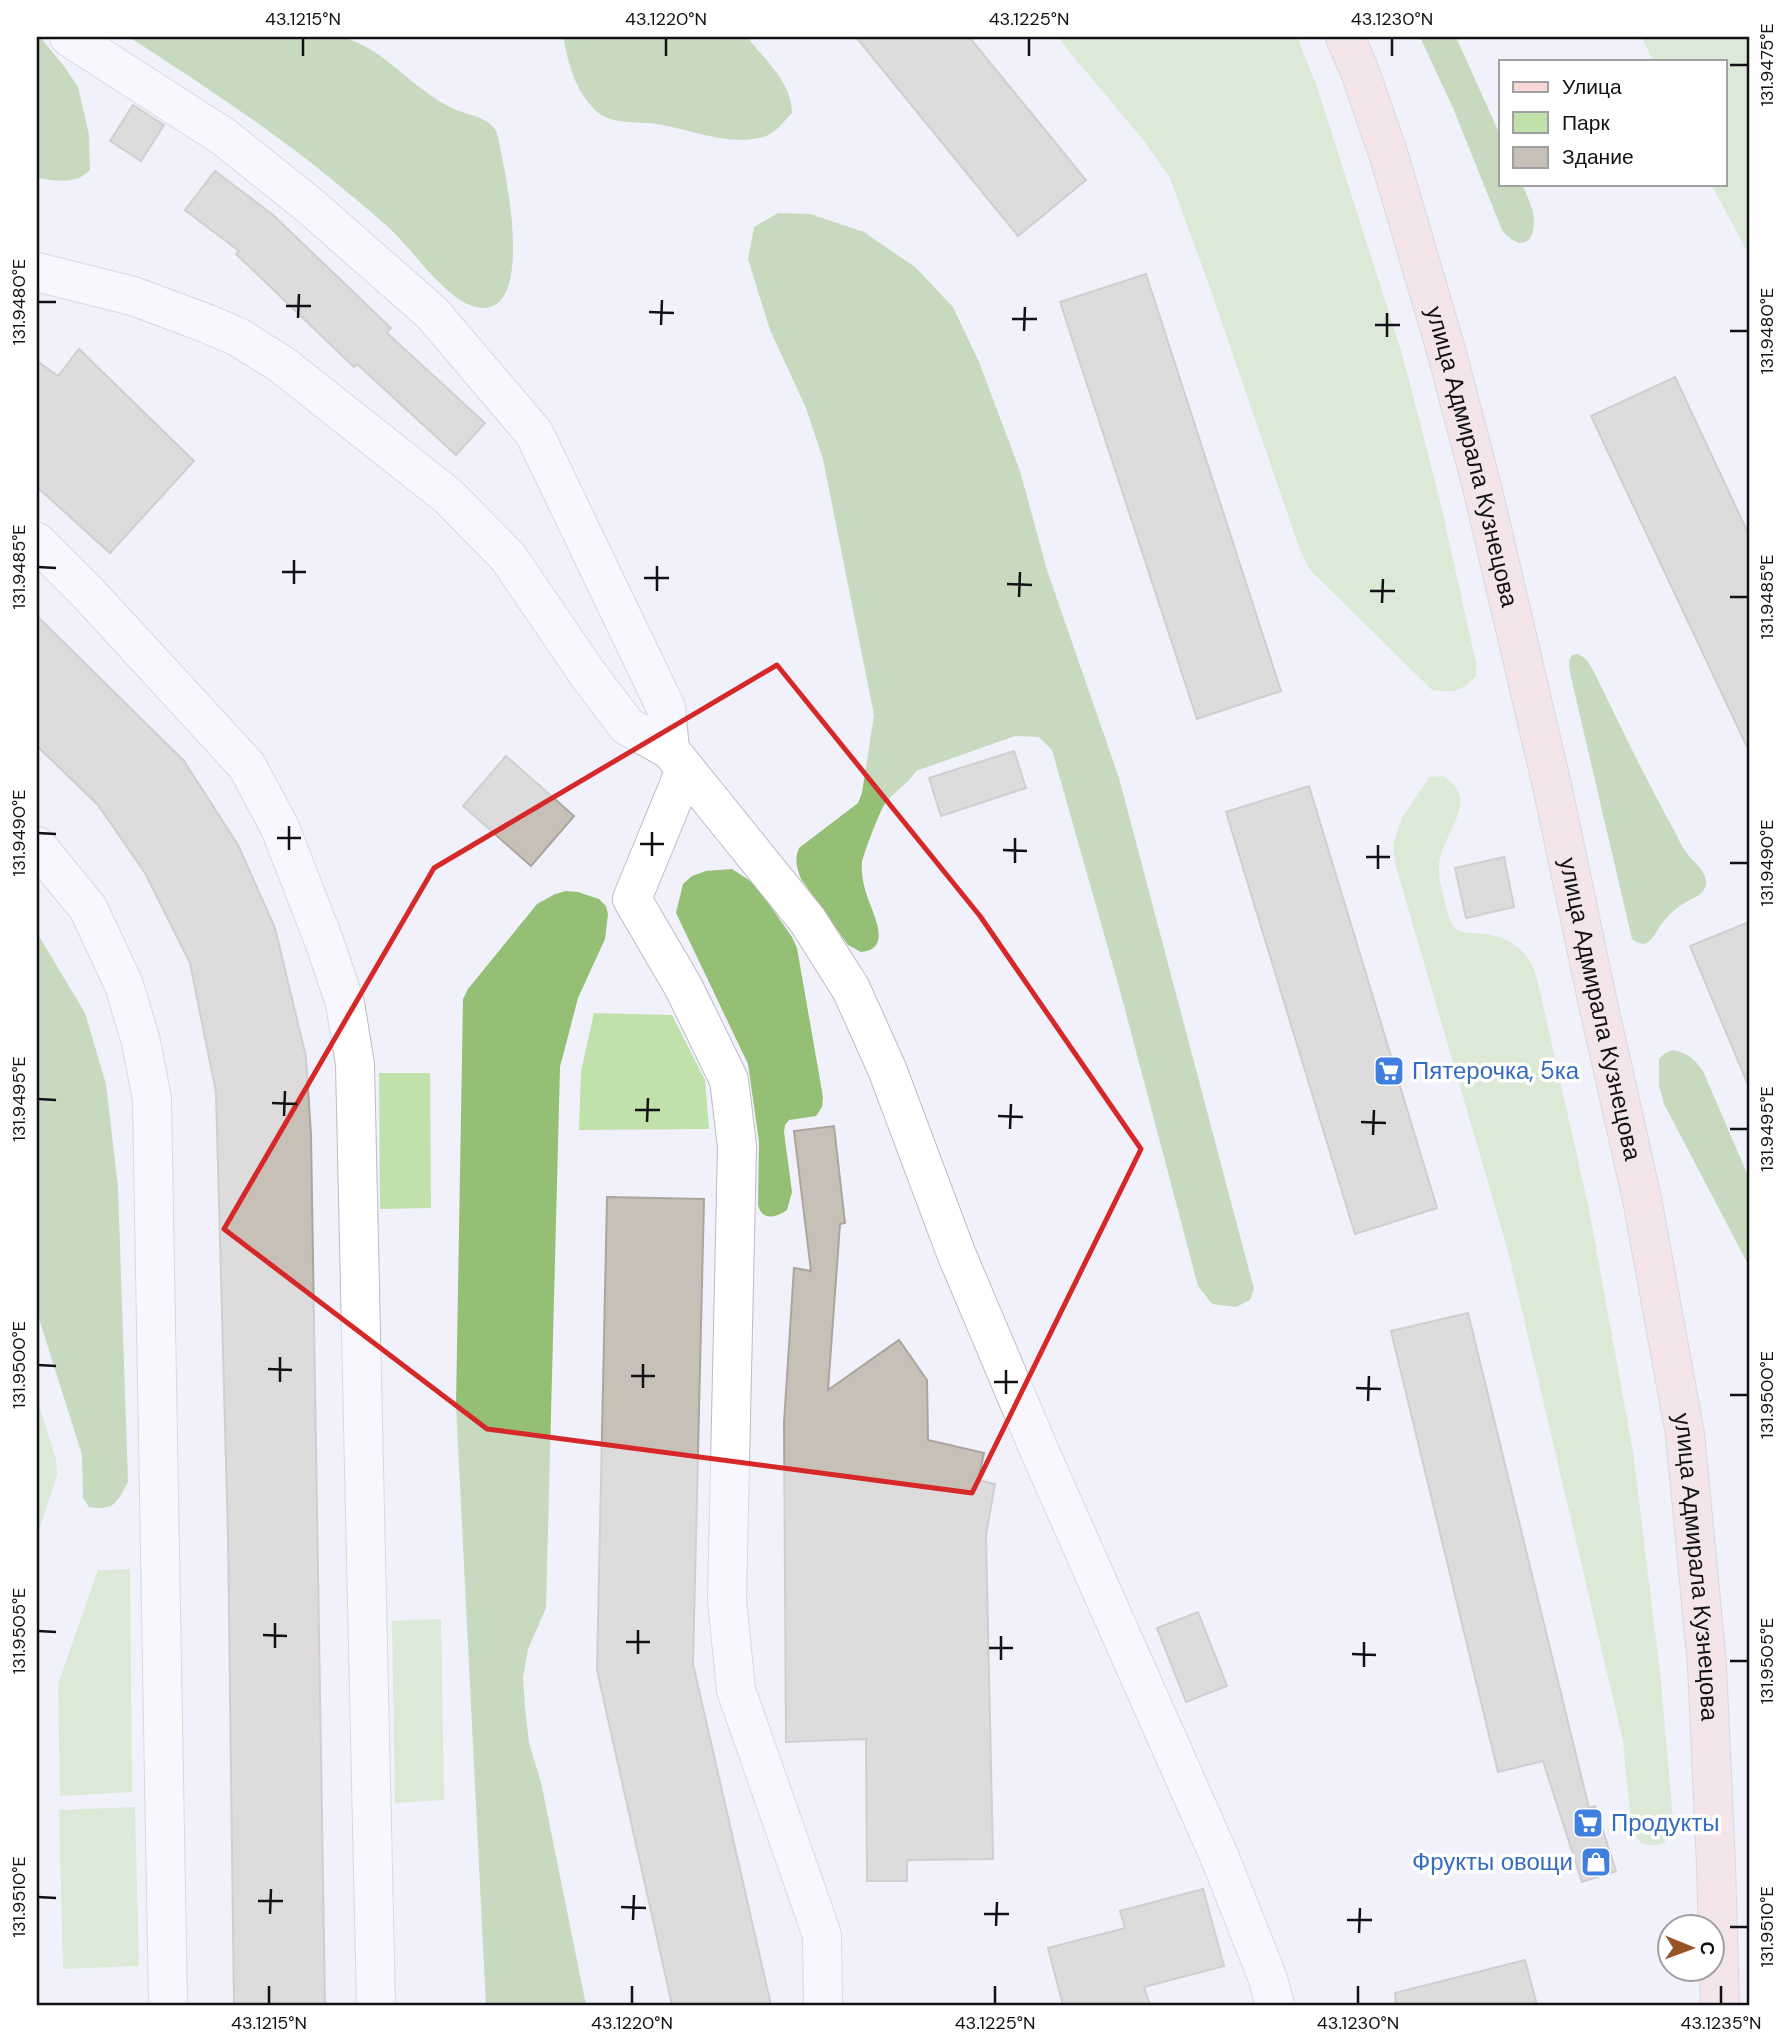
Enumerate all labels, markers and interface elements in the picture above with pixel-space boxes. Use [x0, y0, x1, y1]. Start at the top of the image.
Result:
text: 43.1215°N [265, 7, 341, 31]
text: 43.1220°N [625, 7, 707, 31]
text: 43.1225°N [989, 7, 1069, 31]
text: 43.1230°N [1351, 7, 1433, 31]
text: 131.9475°E [1755, 23, 1779, 107]
legend [1499, 60, 1726, 186]
text: Улица [1562, 73, 1622, 101]
text: Парк [1562, 109, 1610, 137]
text: Здание [1562, 143, 1634, 171]
text: 131.9480°E [7, 259, 31, 345]
text: 131.9480°E [1755, 288, 1779, 374]
street label: улица Адмирала Кузнецова [1419, 303, 1526, 611]
text: 131.9485°E [7, 524, 31, 610]
text: 131.9485°E [1755, 554, 1779, 640]
text: 131.9490°E [7, 790, 31, 876]
text: 131.9490°E [1755, 820, 1779, 906]
street label: улица Адмирала Кузнецова [1553, 855, 1649, 1164]
supermarket icon: Пятерочка, 5ка [1372, 1054, 1406, 1088]
place label: Пятерочка, 5ка [1412, 1055, 1580, 1086]
text: 131.9495°E [7, 1056, 31, 1142]
text: 131.9495°E [1755, 1086, 1779, 1172]
text: 131.9500°E [7, 1321, 31, 1409]
text: 131.9500°E [1755, 1351, 1779, 1439]
street label: улица Адмирала Кузнецова [1666, 1410, 1726, 1722]
text: 131.9505°E [7, 1588, 31, 1674]
text: 131.9505°E [1755, 1618, 1779, 1704]
supermarket icon: Продукты [1571, 1806, 1605, 1840]
place label: Продукты [1611, 1807, 1719, 1838]
shop icon: Фрукты овощи [1579, 1845, 1613, 1879]
place label: Фрукты овощи [1412, 1846, 1573, 1877]
text: 131.9510°E [7, 1856, 31, 1938]
text: 131.9510°E [1755, 1886, 1779, 1968]
north arrow [1656, 1912, 1726, 1982]
text: С [1695, 1941, 1720, 1956]
text: 43.1215°N [231, 2011, 307, 2035]
text: 43.1220°N [591, 2011, 673, 2035]
text: 43.1225°N [955, 2011, 1035, 2035]
text: 43.1230°N [1317, 2011, 1399, 2035]
text: 43.1235°N [1681, 2011, 1761, 2035]

